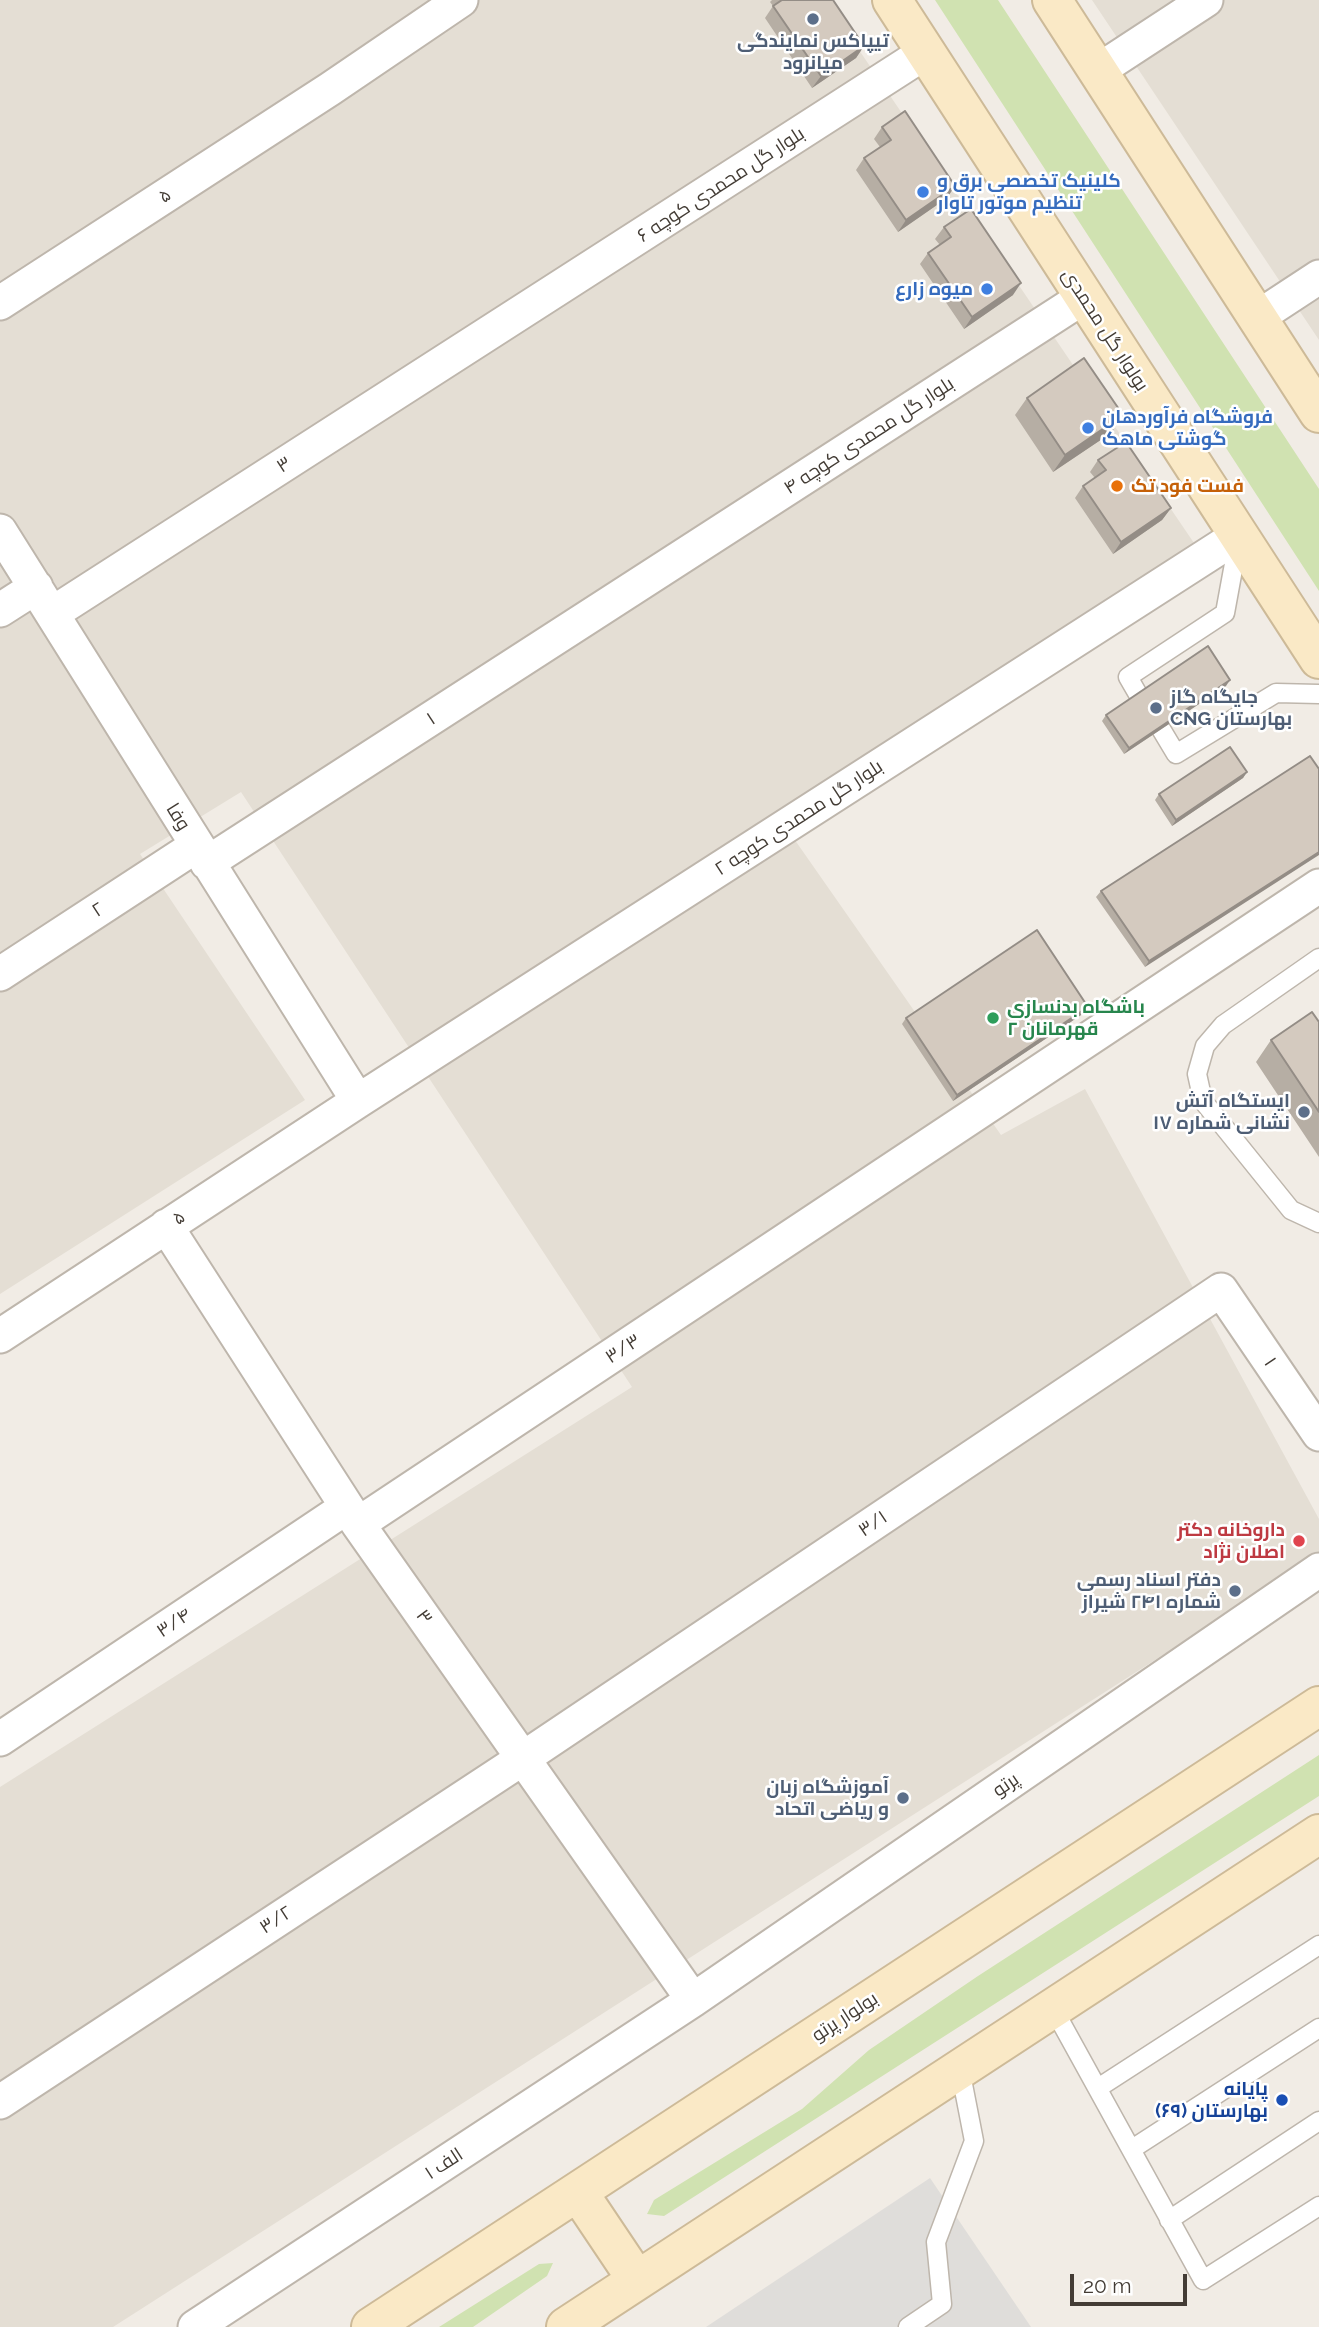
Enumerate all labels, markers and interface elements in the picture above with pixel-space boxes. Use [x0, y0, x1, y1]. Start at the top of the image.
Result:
marker: تیپاکس نمایندگی میانرود [805, 11, 821, 27]
place label: تیپاکس نمایندگی میانرود [737, 30, 889, 74]
street label: بلوار گل محمدی کوچه ۶ [633, 122, 809, 248]
place label: کلینیک تخصصی برق و تنظیم موتور تاوار [937, 170, 1121, 214]
street label: ۵ [154, 184, 176, 208]
marker: کلینیک تخصصی برق و تنظیم موتور تاوار [915, 184, 931, 200]
street label: بولوار گل محمدی [1057, 264, 1153, 396]
place label: میوه زارع [895, 278, 973, 300]
marker: میوه زارع [979, 281, 995, 297]
street label: بلوار گل محمدی کوچه ۴ [780, 372, 958, 500]
place label: فروشگاه فرآوردهان گوشتی ماهک [1102, 406, 1273, 450]
marker: فروشگاه فرآوردهان گوشتی ماهک [1080, 420, 1096, 436]
street label: ۳ [272, 452, 296, 478]
place label: فست فود تک [1131, 475, 1244, 497]
marker: فست فود تک [1109, 478, 1125, 494]
place label: جایگاه گاز CNG بهارستان [1170, 686, 1292, 730]
marker: جایگاه گاز CNG بهارستان [1148, 700, 1164, 716]
street label: ۱ [422, 708, 440, 730]
street label: بلوار گل محمدی کوچه ۲ [711, 755, 887, 881]
street label: وفا [161, 799, 195, 835]
street label: ۲ [88, 898, 108, 922]
place label: باشگاه بدنسازی قهرمانان ۲ [1007, 996, 1145, 1040]
marker: باشگاه بدنسازی قهرمانان ۲ [985, 1010, 1001, 1026]
place label: ایستگاه آتش نشانی شماره ۱۷ [1153, 1090, 1290, 1134]
marker: ایستگاه آتش نشانی شماره ۱۷ [1296, 1104, 1312, 1120]
street label: ۵ [168, 1206, 190, 1230]
street label: ۳/۳ [601, 1329, 645, 1369]
street label: ۱ [1259, 1353, 1281, 1371]
street label: ۳/۱ [854, 1506, 892, 1542]
place label: داروخانه دکتر اصلان نژاد [1177, 1519, 1285, 1563]
marker: داروخانه دکتر اصلان نژاد [1291, 1533, 1307, 1549]
place label: دفتر اسناد رسمی شماره ۲۴۱ شیراز [1077, 1569, 1221, 1613]
marker: دفتر اسناد رسمی شماره ۲۴۱ شیراز [1227, 1583, 1243, 1599]
street label: ۳/۴ [152, 1603, 196, 1643]
street label: ۳ [411, 1605, 437, 1629]
street label: پرتو [989, 1768, 1023, 1802]
place label: آموزشگاه زبان و ریاضی اتحاد [766, 1776, 889, 1820]
marker: آموزشگاه زبان و ریاضی اتحاد [895, 1790, 911, 1806]
street label: ۳/۲ [255, 1901, 297, 1939]
street label: بولوار پرتو [808, 1987, 882, 2047]
place label: پایانه بهارستان (۶۹) [1155, 2078, 1268, 2122]
marker: پایانه بهارستان (۶۹) [1274, 2092, 1290, 2108]
street label: ۱ الف [421, 2143, 467, 2185]
scale bar [1074, 2260, 1191, 2304]
text: 20 m [1083, 2273, 1131, 2298]

